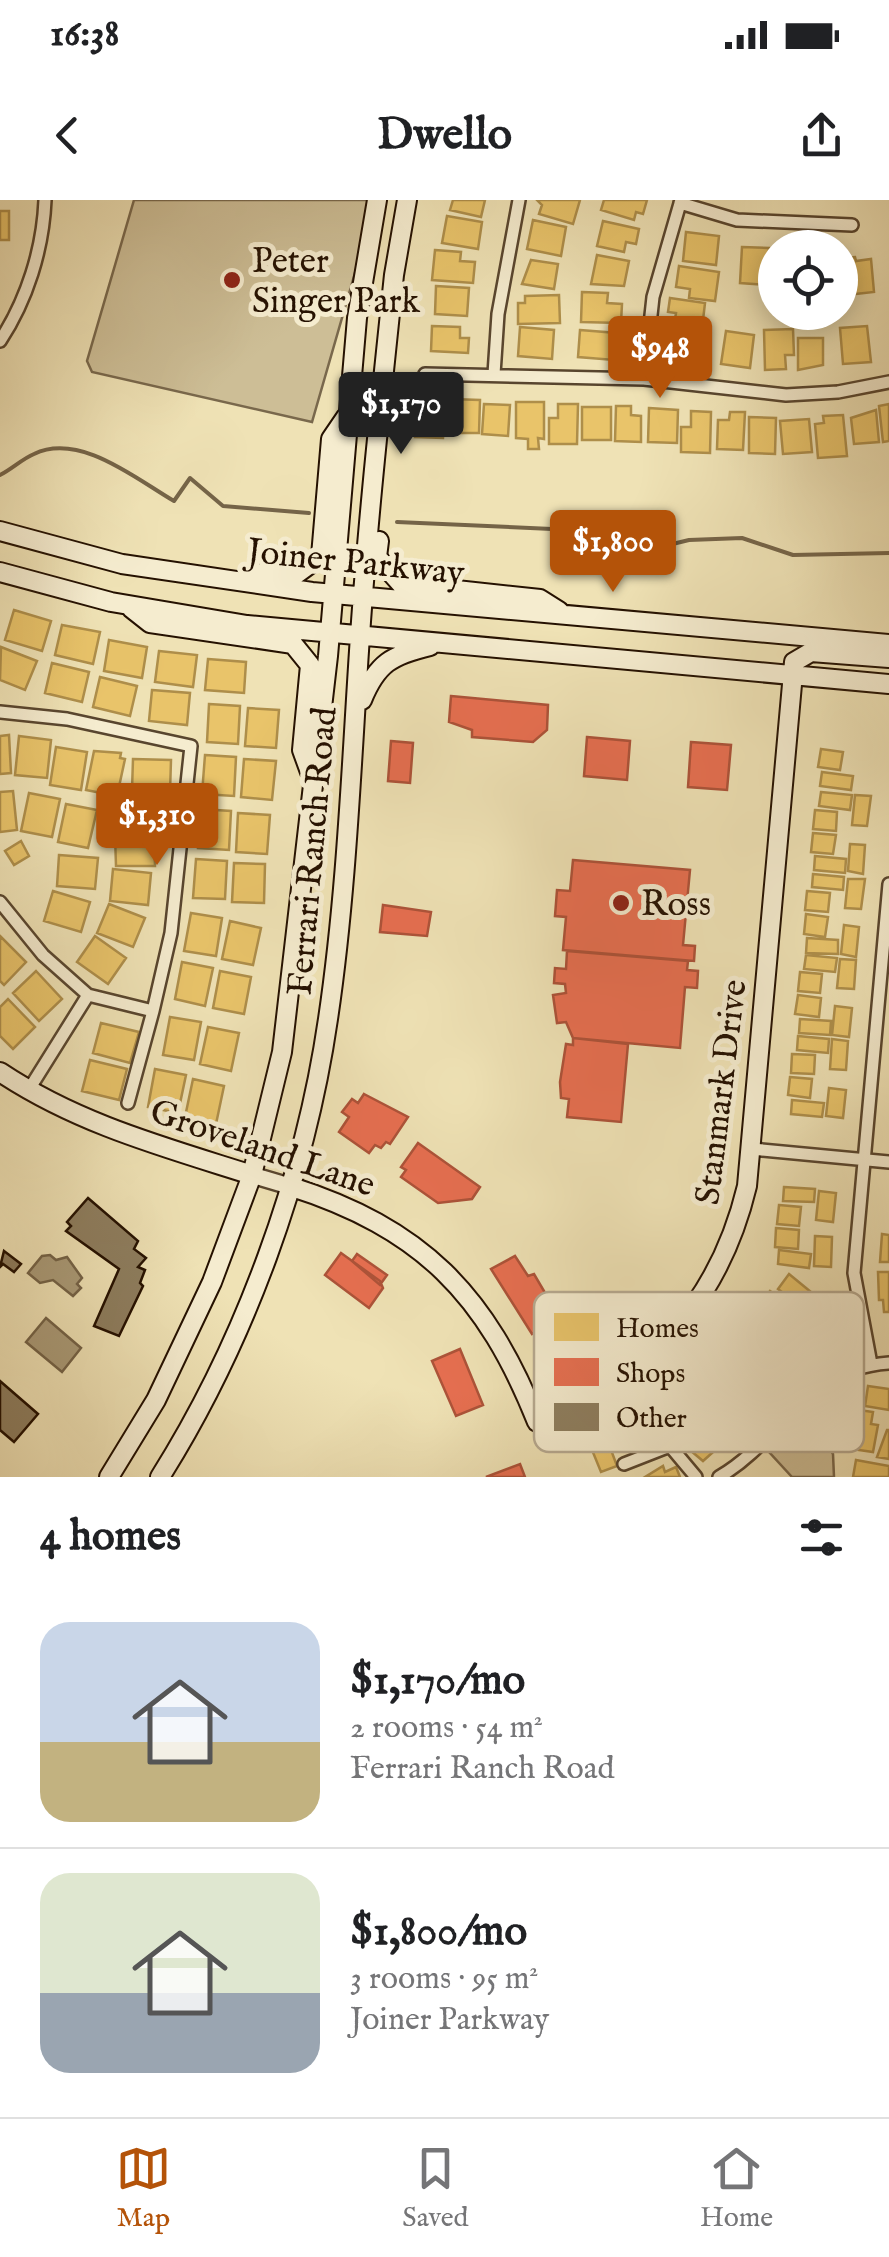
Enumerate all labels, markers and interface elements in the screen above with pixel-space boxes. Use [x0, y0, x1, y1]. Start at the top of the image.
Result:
text: 16:38 [50, 11, 119, 59]
text: Dwello [377, 107, 512, 164]
icon: back [40, 108, 95, 163]
icon: share [794, 108, 849, 163]
map controls [758, 230, 858, 330]
button: locate [758, 230, 858, 330]
place label: Peter Singer Park [252, 240, 420, 325]
marker: Peter Singer Park [221, 269, 243, 291]
pin: $948 [601, 316, 719, 401]
text: $948 [630, 328, 690, 369]
pin: $1,170 [320, 372, 482, 457]
text: $1,170 [361, 384, 441, 425]
pin: $1,800 [532, 510, 694, 595]
text: $1,800 [572, 522, 654, 563]
street label: Joiner Parkway [241, 529, 467, 597]
street label: Ferrari Ranch Road [278, 705, 349, 997]
pin: $1,310 [76, 783, 238, 868]
text: $1,310 [118, 795, 196, 836]
place label: Ross [641, 883, 711, 928]
marker: Ross [610, 892, 632, 914]
street label: Stanmark Drive [686, 977, 759, 1207]
street label: Groveland Lane [144, 1090, 381, 1209]
legend [534, 1292, 864, 1452]
text: Homes [616, 1312, 699, 1347]
text: Shops [616, 1357, 685, 1392]
text: Other [616, 1402, 687, 1437]
icon: filters [794, 1510, 849, 1565]
text: 4 homes [40, 1511, 181, 1564]
text: $1,170/mo [350, 1655, 525, 1708]
icon: home [120, 1662, 240, 1782]
text: 2 rooms · 54 m² [350, 1708, 543, 1749]
text: Ferrari Ranch Road [350, 1749, 615, 1790]
text: $1,800/mo [350, 1906, 527, 1959]
icon: home [120, 1913, 240, 2033]
text: 3 rooms · 95 m² [350, 1959, 538, 2000]
text: Joiner Parkway [350, 2000, 549, 2041]
tab: Map [116, 2141, 171, 2236]
tab: Saved [402, 2141, 469, 2236]
tab: Home [700, 2141, 773, 2236]

